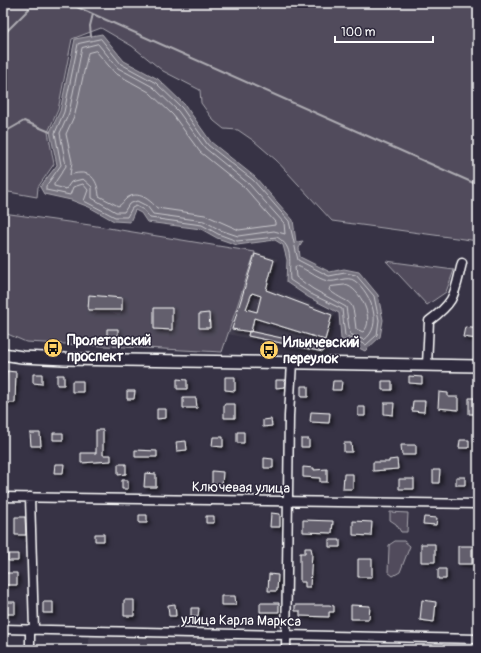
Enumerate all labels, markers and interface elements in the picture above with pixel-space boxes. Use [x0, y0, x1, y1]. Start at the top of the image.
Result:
scale bar [335, 18, 433, 44]
text: 100 m [341, 25, 376, 40]
place label: Пролетарский проспект [67, 332, 151, 365]
place label: Ильичевский переулок [283, 334, 360, 367]
bus stop icon: Пролетарский проспект [42, 337, 64, 359]
bus stop icon: Ильичевский переулок [258, 339, 280, 361]
street label: Ключевая улица [192, 478, 290, 497]
street label: улица Карла Маркса [180, 611, 301, 630]

